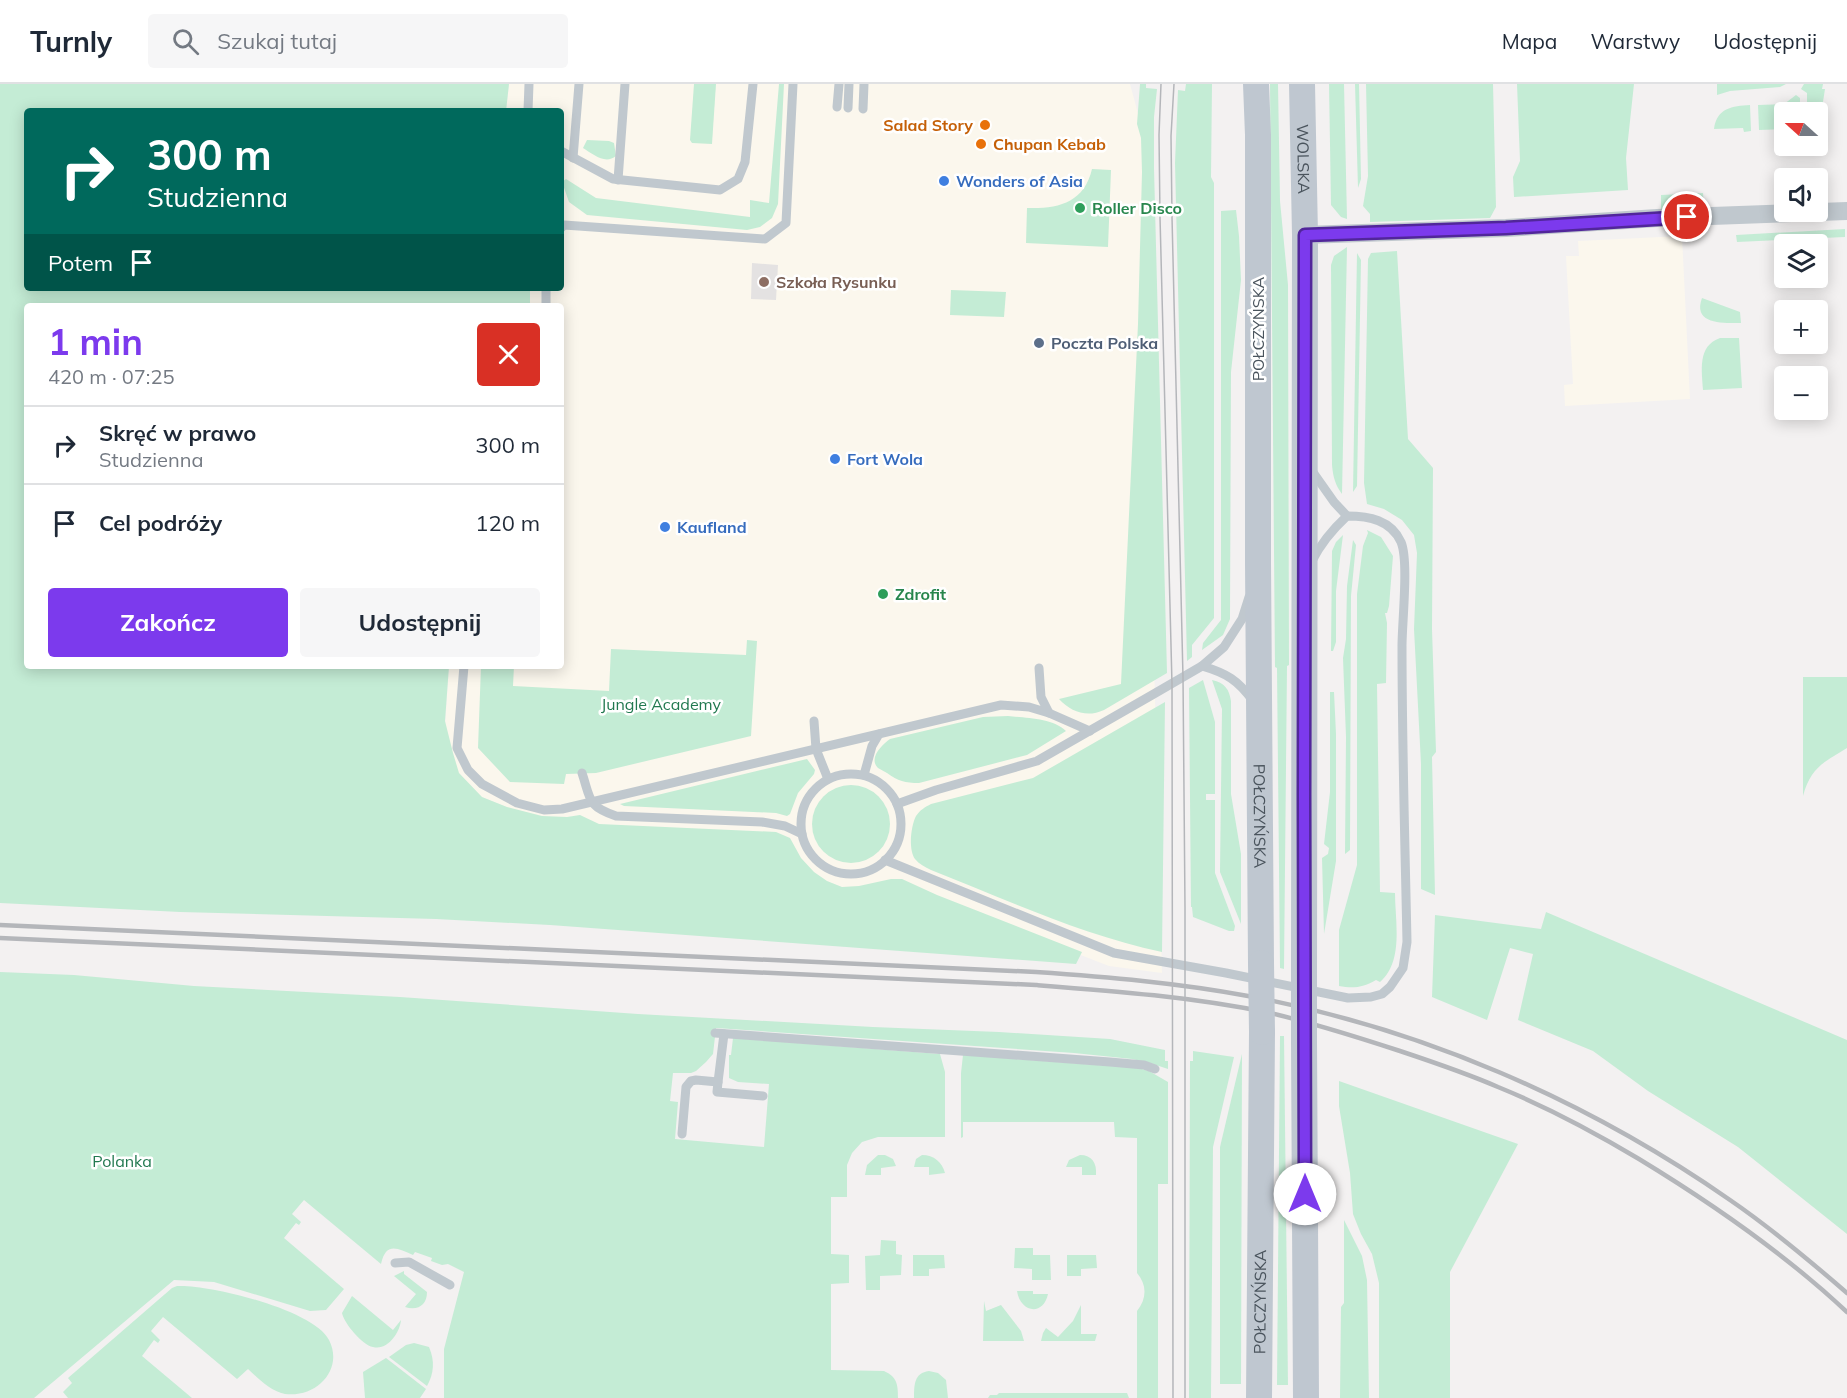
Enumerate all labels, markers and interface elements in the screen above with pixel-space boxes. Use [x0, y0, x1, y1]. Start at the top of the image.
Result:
search box [148, 14, 568, 68]
text: Turnly [30, 24, 112, 59]
icon: search [169, 25, 202, 58]
text: Szukaj tutaj [217, 27, 337, 55]
text: Mapa [1502, 28, 1557, 54]
text: Warstwy [1590, 28, 1680, 54]
text: Udostępnij [1713, 28, 1817, 54]
north arrow [1774, 102, 1828, 156]
map controls [1774, 102, 1828, 420]
place label: Salad Story [883, 115, 973, 135]
marker: Salad Story [978, 118, 992, 132]
street label: WOLSKA [1293, 124, 1314, 194]
text: 300 m [147, 128, 272, 181]
icon: right [48, 132, 126, 210]
place label: Chupan Kebab [993, 134, 1106, 154]
marker: Chupan Kebab [974, 137, 988, 151]
button: sound [1774, 168, 1828, 222]
place label: Wonders of Asia [956, 171, 1083, 191]
marker: Wonders of Asia [937, 174, 951, 188]
text: Studzienna [147, 180, 288, 214]
pin [1661, 191, 1712, 242]
place label: Roller Disco [1092, 198, 1182, 218]
icon: arrive [1670, 200, 1703, 233]
marker: Roller Disco [1073, 201, 1087, 215]
button: layers [1774, 234, 1828, 288]
icon: arrive [125, 246, 158, 279]
text: Potem [48, 249, 113, 277]
place label: Szkoła Rysunku [776, 272, 897, 292]
marker: Szkoła Rysunku [757, 275, 771, 289]
street label: POŁCZYŃSKA [1248, 277, 1268, 381]
button: + [1774, 300, 1828, 354]
text: 1 min [48, 319, 143, 364]
button: close [477, 323, 540, 386]
place label: Poczta Polska [1051, 333, 1158, 353]
marker: Poczta Polska [1032, 336, 1046, 350]
text: 420 m · 07:25 [48, 364, 174, 389]
button: − [1774, 366, 1828, 420]
text: Skręć w prawo [99, 419, 256, 447]
icon: right [48, 429, 81, 462]
text: 300 m [475, 431, 540, 459]
text: Studzienna [99, 447, 203, 472]
place label: Fort Wola [847, 449, 923, 469]
marker: Fort Wola [828, 452, 842, 466]
icon: arrive [48, 507, 81, 540]
text: Cel podróży [99, 509, 222, 537]
text: 120 m [475, 509, 540, 537]
place label: Kaufland [677, 517, 747, 537]
marker: Kaufland [658, 520, 672, 534]
place label: Zdrofit [895, 584, 946, 604]
marker: Zdrofit [876, 587, 890, 601]
button: Zakończ [48, 588, 288, 657]
button: Udostępnij [300, 588, 540, 657]
park label: Jungle Academy [601, 694, 722, 714]
street label: POŁCZYŃSKA [1250, 764, 1270, 869]
park label: Polanka [92, 1151, 152, 1171]
position arrow [1273, 1162, 1337, 1226]
street label: POŁCZYŃSKA [1249, 1249, 1270, 1354]

